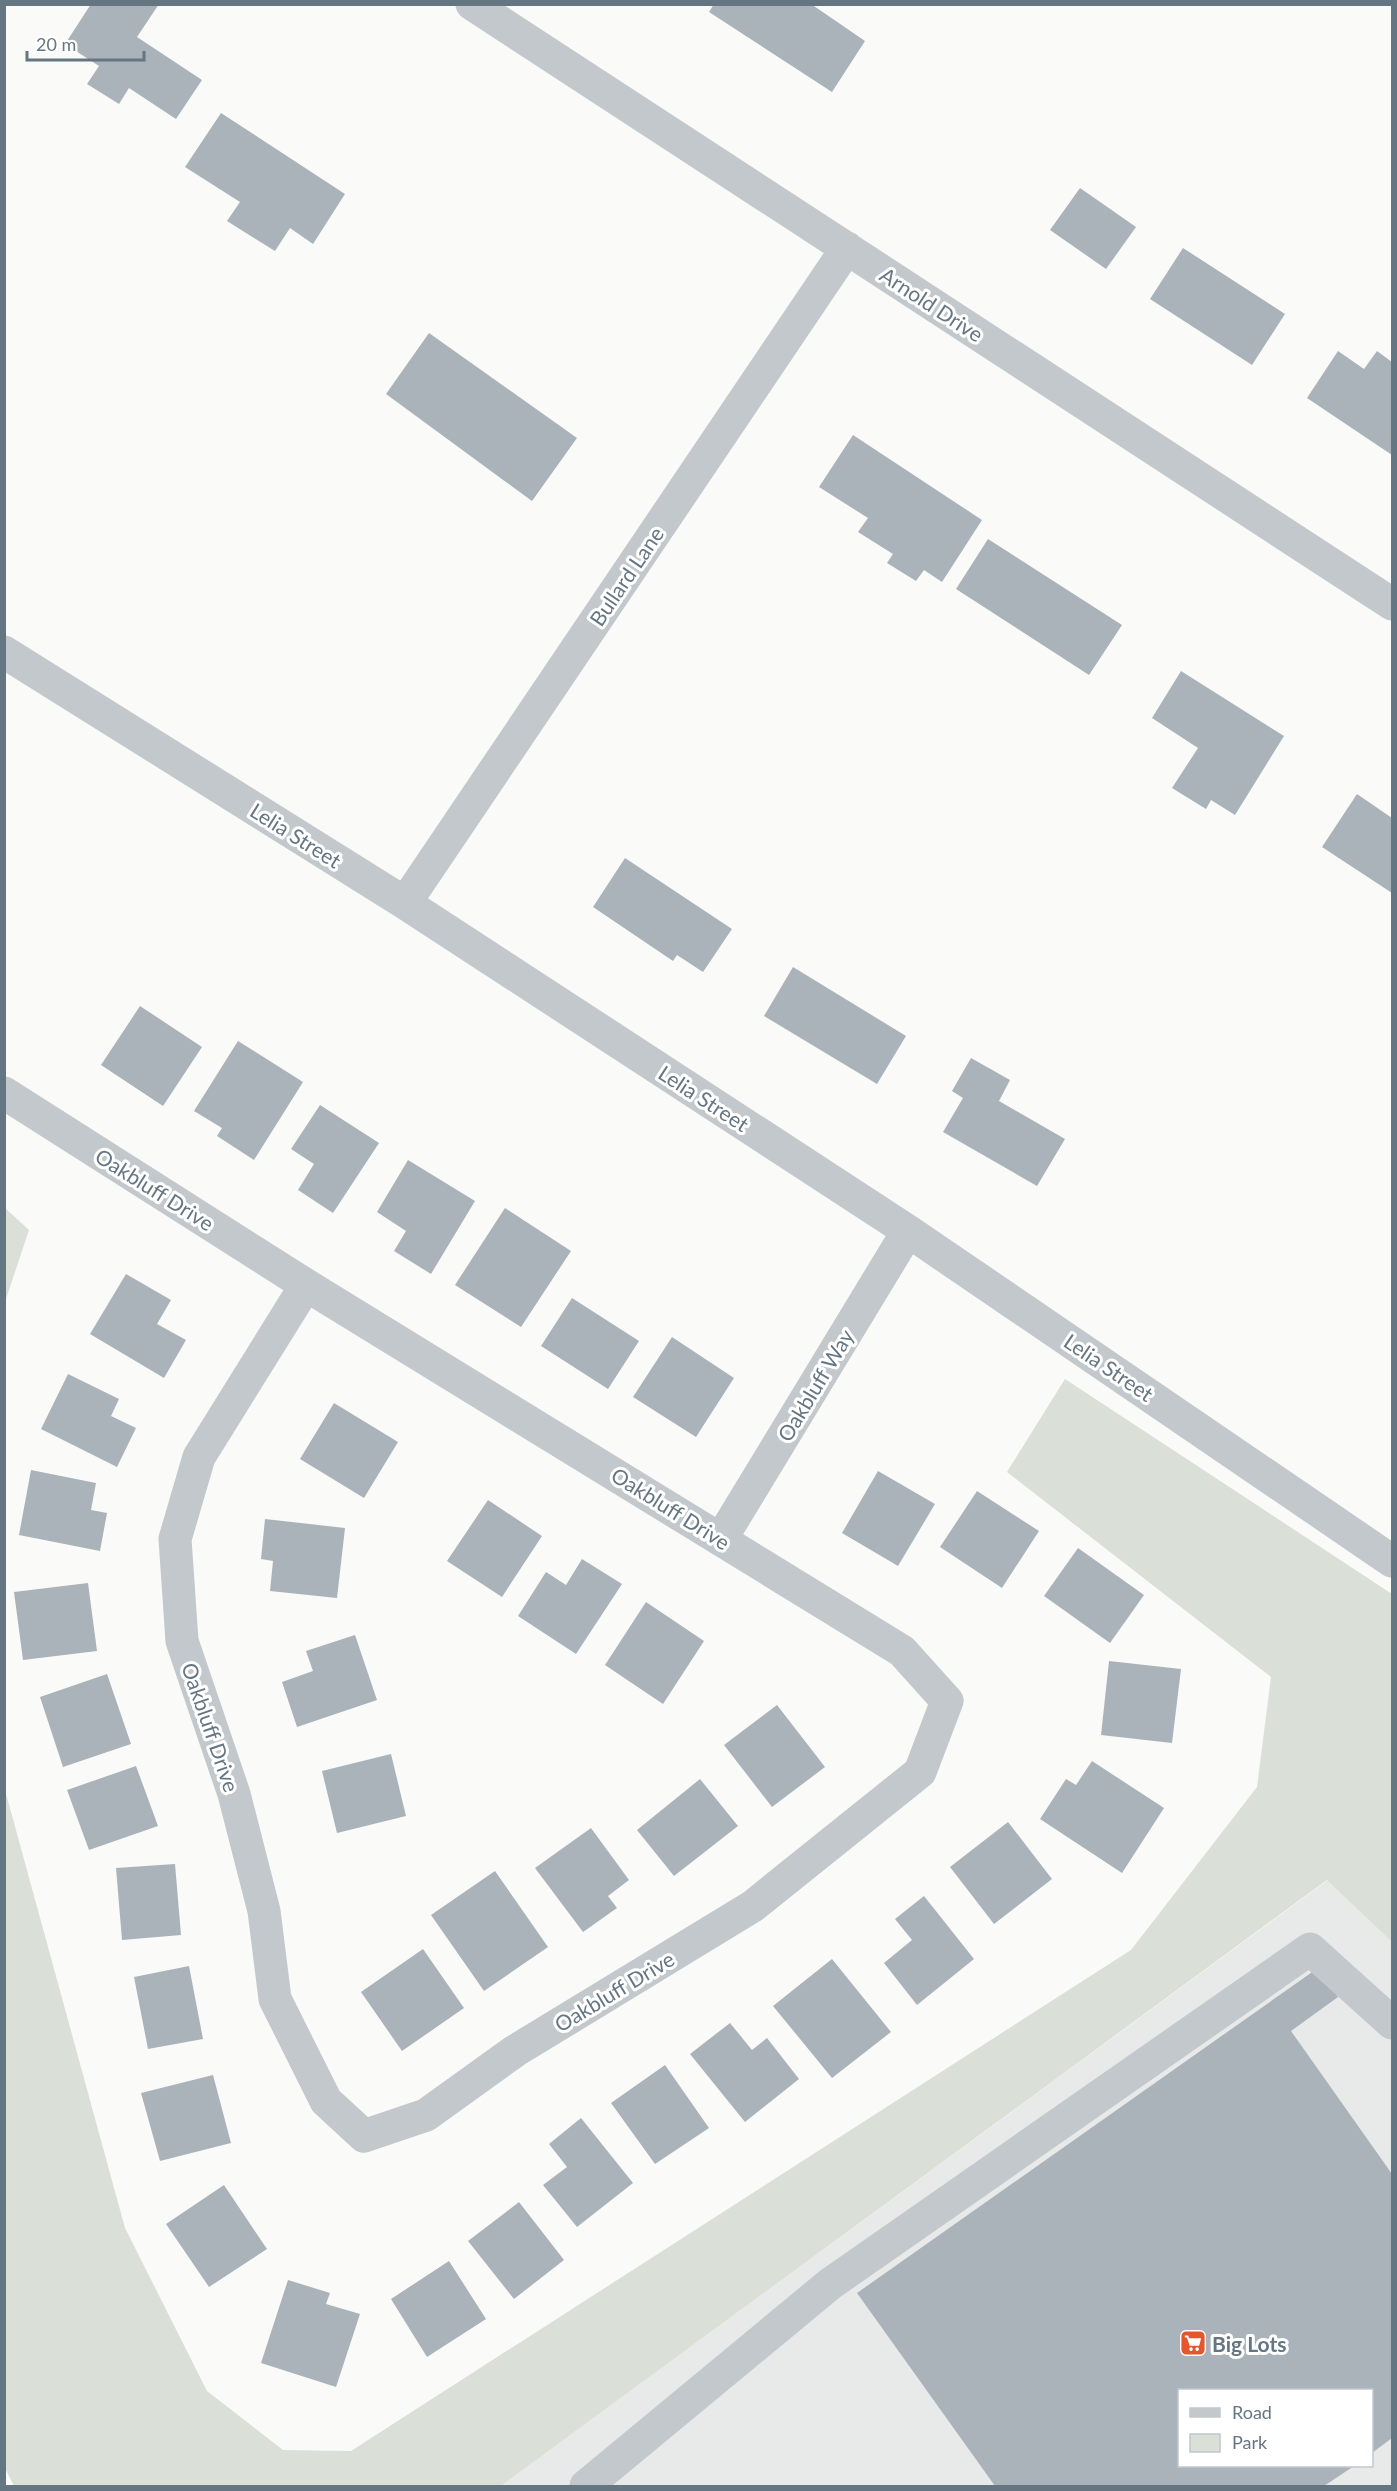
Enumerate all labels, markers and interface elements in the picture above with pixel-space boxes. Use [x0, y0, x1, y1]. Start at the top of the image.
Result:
scale bar [27, 24, 144, 62]
text: 20 m [36, 33, 76, 55]
street label: Arnold Drive [876, 261, 988, 347]
street label: Bullard Lane [584, 522, 668, 630]
street label: Lelia Street [246, 797, 346, 873]
street label: Lelia Street [654, 1060, 754, 1137]
street label: Oakbluff Drive [91, 1143, 219, 1235]
street label: Oakbluff Way [772, 1324, 858, 1446]
street label: Lelia Street [1060, 1328, 1159, 1406]
street label: Oakbluff Drive [607, 1462, 735, 1554]
street label: Oakbluff Drive [177, 1659, 245, 1795]
street label: Oakbluff Drive [550, 1945, 678, 2037]
supermarket icon: Big Lots [1178, 2328, 1208, 2358]
place label: Big Lots [1212, 2331, 1286, 2356]
legend [1178, 2389, 1373, 2467]
text: Road [1232, 2401, 1272, 2423]
text: Park [1232, 2431, 1268, 2453]

